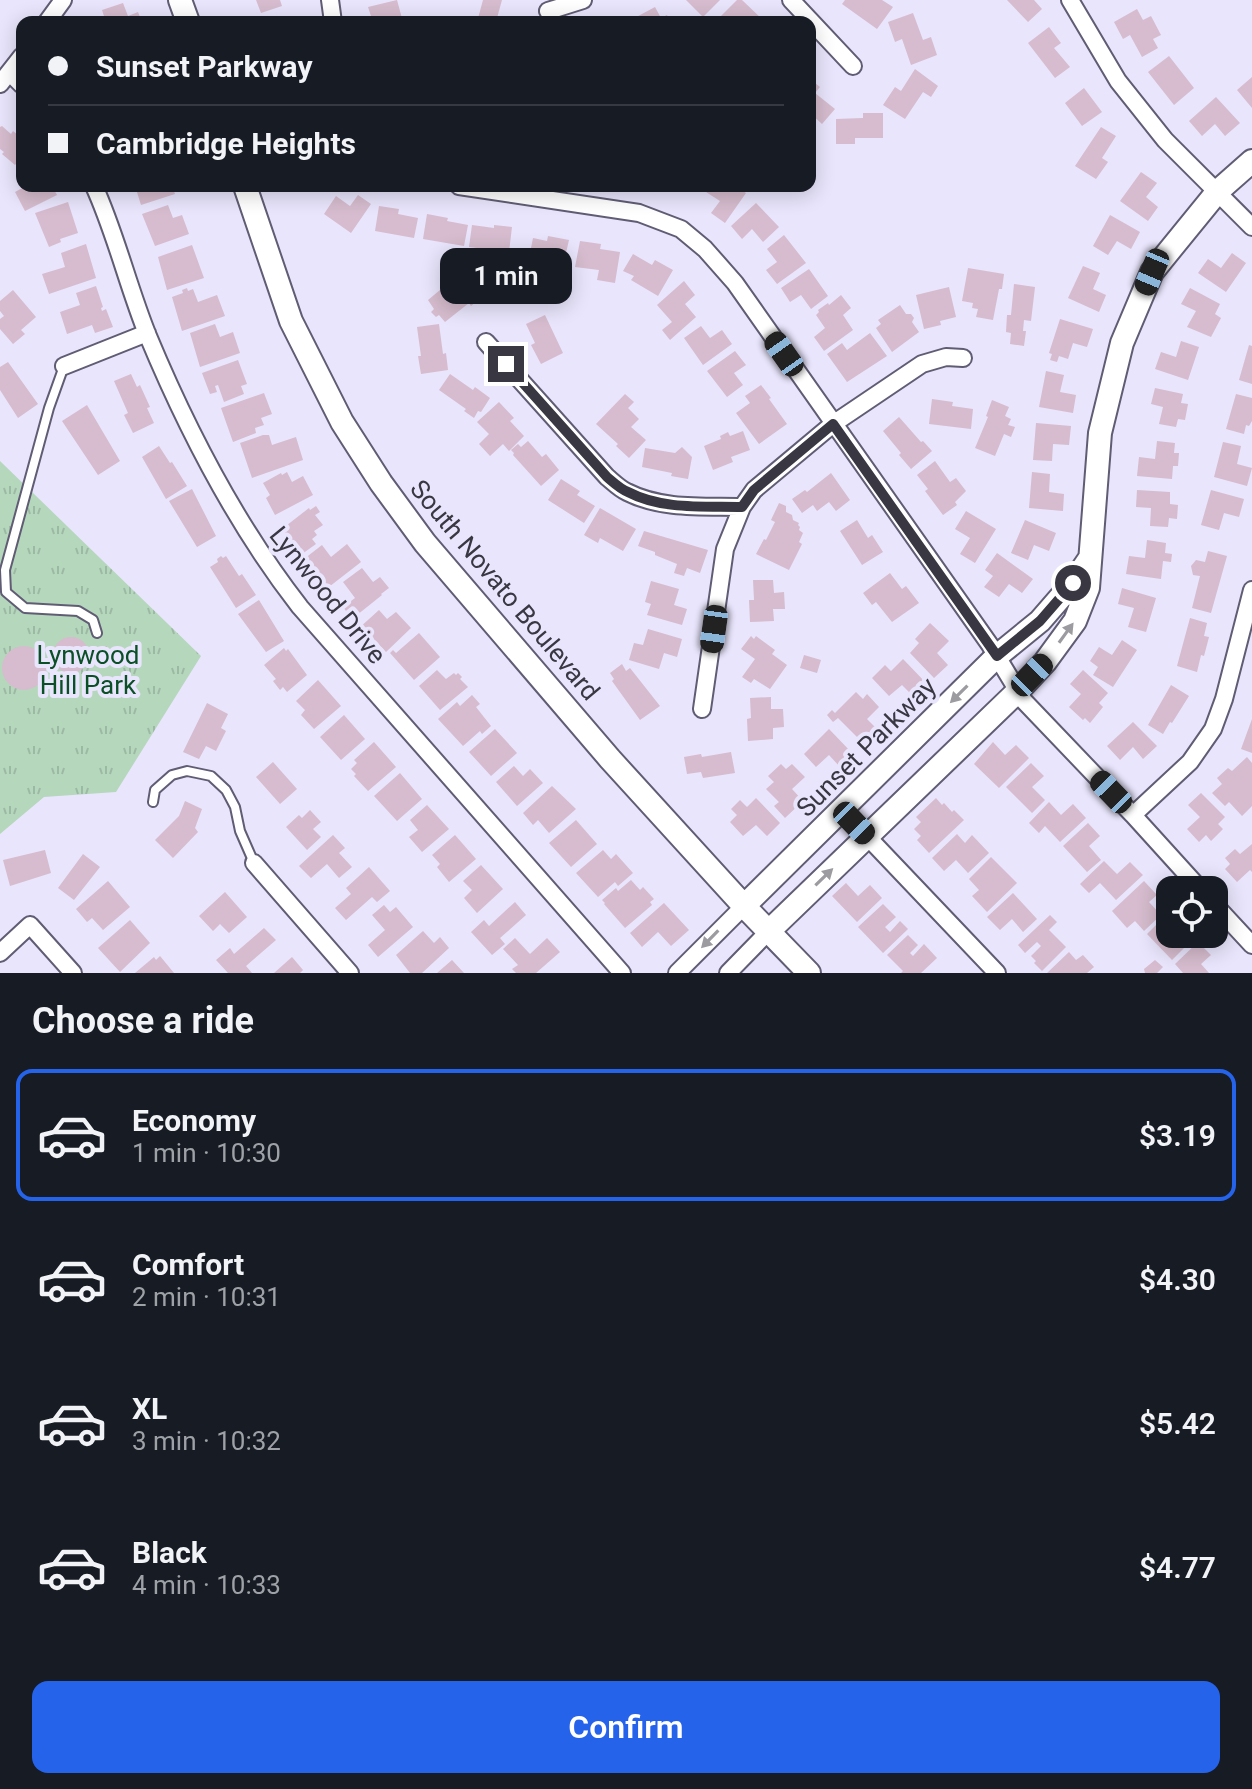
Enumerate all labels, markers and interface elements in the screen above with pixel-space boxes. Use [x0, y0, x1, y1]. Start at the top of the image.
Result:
text: Sunset Parkway [96, 49, 313, 84]
text: Cambridge Heights [96, 126, 356, 161]
car [1132, 245, 1172, 299]
callout: 1 min [440, 248, 572, 304]
text: 1 min [473, 261, 539, 291]
car [760, 327, 808, 381]
route end [488, 346, 524, 382]
street label: South Novato Boulevard [404, 474, 606, 706]
street label: Lynwood Drive [264, 520, 392, 670]
route start [1055, 565, 1091, 601]
car [699, 604, 729, 654]
one-way arrow [1057, 623, 1073, 644]
park label: Lynwood Hill Park [37, 640, 139, 700]
car [1007, 649, 1057, 701]
street label: Sunset Parkway [790, 671, 942, 823]
one-way arrow [950, 684, 969, 702]
car [1086, 766, 1136, 818]
car [829, 797, 879, 849]
one-way arrow [814, 868, 833, 887]
map controls [1156, 876, 1228, 948]
button: locate [1156, 876, 1228, 948]
one-way arrow [701, 929, 719, 948]
text: Choose a ride [32, 1000, 254, 1042]
icon: car [36, 1099, 108, 1171]
text: Economy [132, 1103, 256, 1138]
text: $3.19 [1139, 1118, 1216, 1153]
text: 1 min · 10:30 [132, 1138, 281, 1168]
icon: car [36, 1243, 108, 1315]
text: Comfort [132, 1247, 244, 1282]
text: $4.30 [1139, 1262, 1216, 1297]
text: 2 min · 10:31 [132, 1282, 281, 1312]
icon: car [36, 1387, 108, 1459]
text: XL [132, 1391, 167, 1426]
text: $5.42 [1139, 1406, 1216, 1441]
text: 3 min · 10:32 [132, 1426, 281, 1456]
icon: car [36, 1531, 108, 1603]
text: Black [132, 1535, 207, 1570]
text: $4.77 [1139, 1550, 1216, 1585]
text: 4 min · 10:33 [132, 1570, 281, 1600]
button: Confirm [32, 1681, 1220, 1773]

